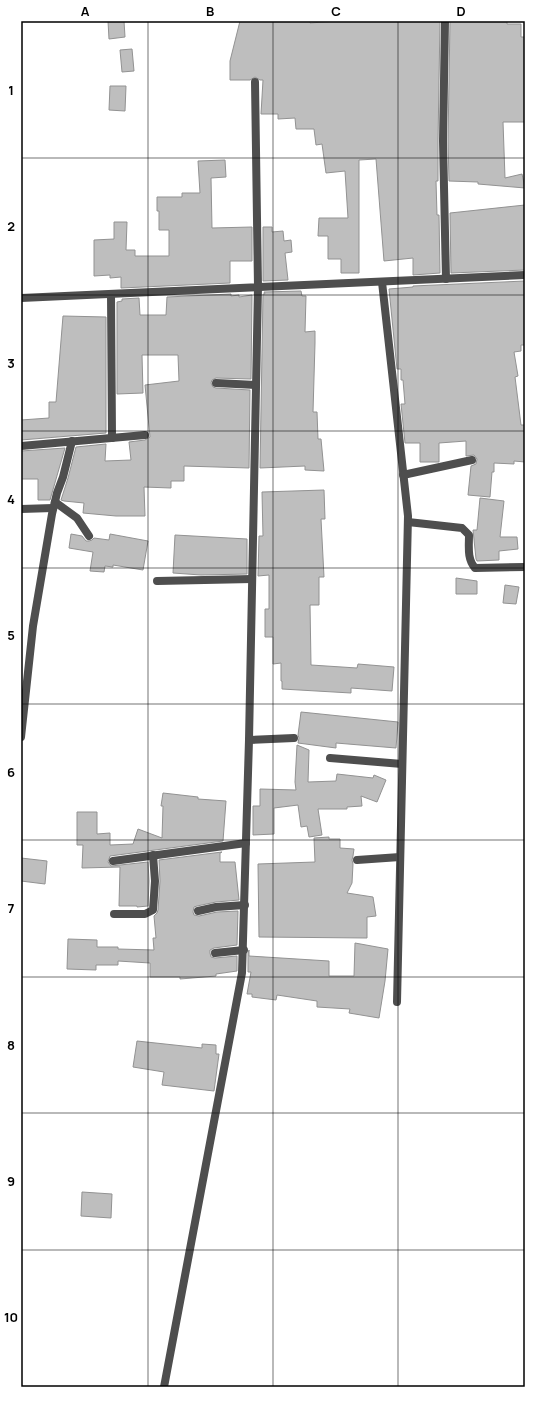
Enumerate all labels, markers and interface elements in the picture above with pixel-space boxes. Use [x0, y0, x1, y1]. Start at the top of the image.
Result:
text: A [81, 2, 90, 20]
text: B [206, 2, 214, 20]
text: C [331, 2, 341, 20]
text: D [456, 2, 466, 20]
text: 1 [8, 81, 14, 99]
text: 2 [7, 217, 15, 235]
text: 3 [7, 354, 15, 372]
text: 4 [7, 490, 15, 508]
text: 5 [7, 626, 15, 644]
text: 6 [7, 763, 15, 781]
text: 7 [8, 899, 15, 917]
text: 8 [7, 1036, 15, 1054]
text: 9 [7, 1172, 15, 1190]
text: 10 [4, 1308, 18, 1326]

